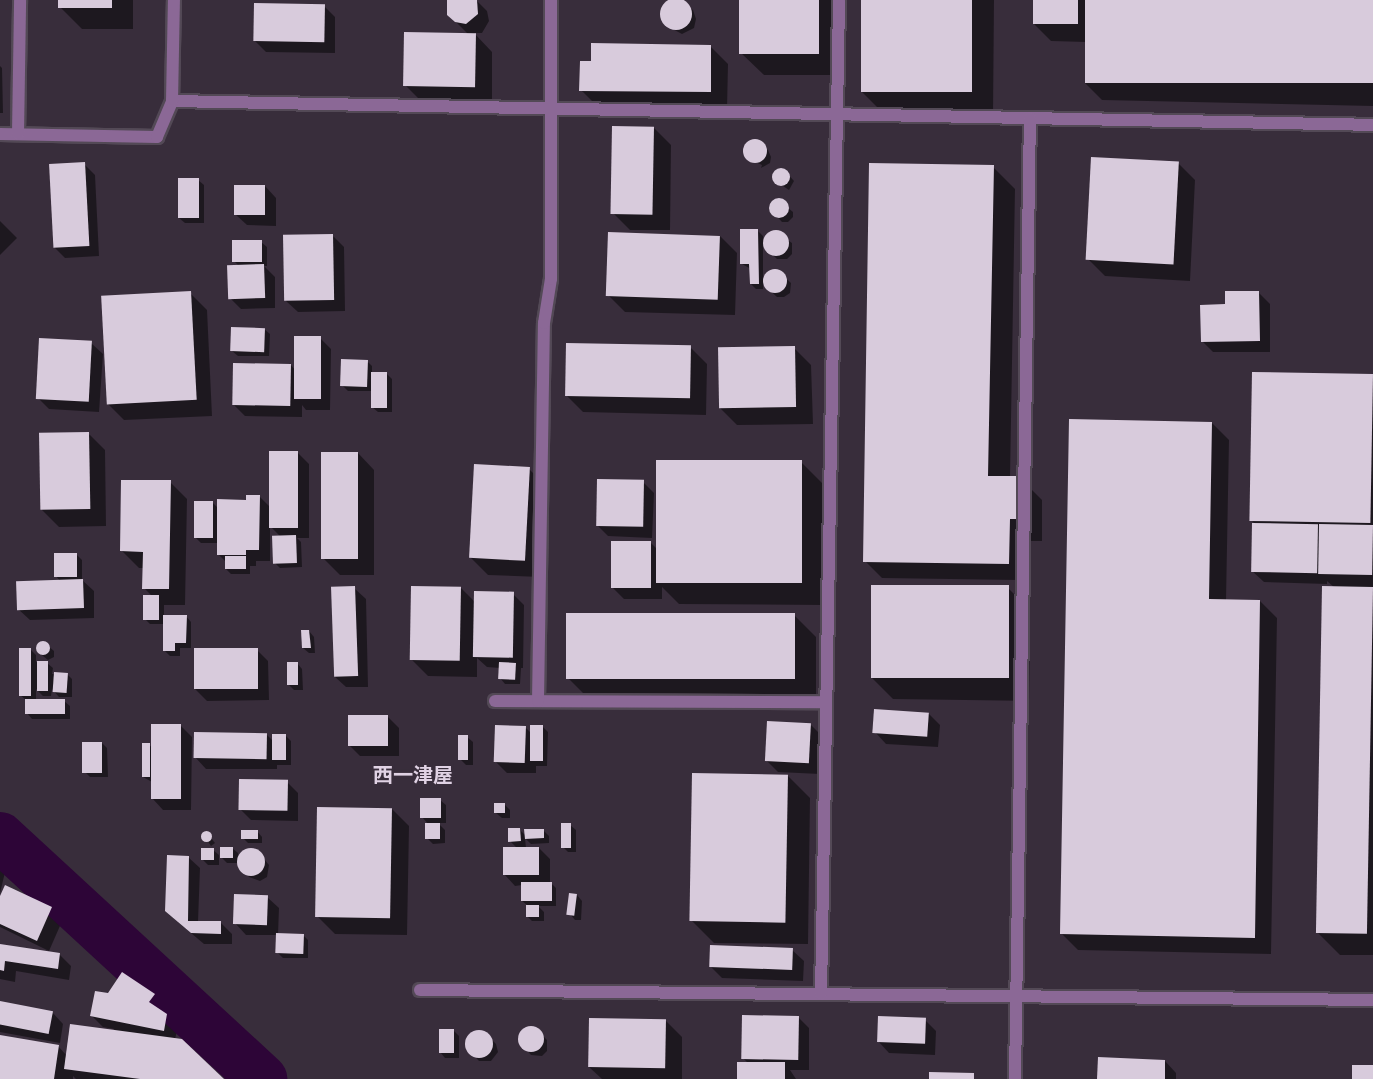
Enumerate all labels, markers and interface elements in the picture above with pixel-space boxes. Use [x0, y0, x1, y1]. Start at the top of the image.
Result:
district label: 西一津屋 [373, 762, 453, 786]

